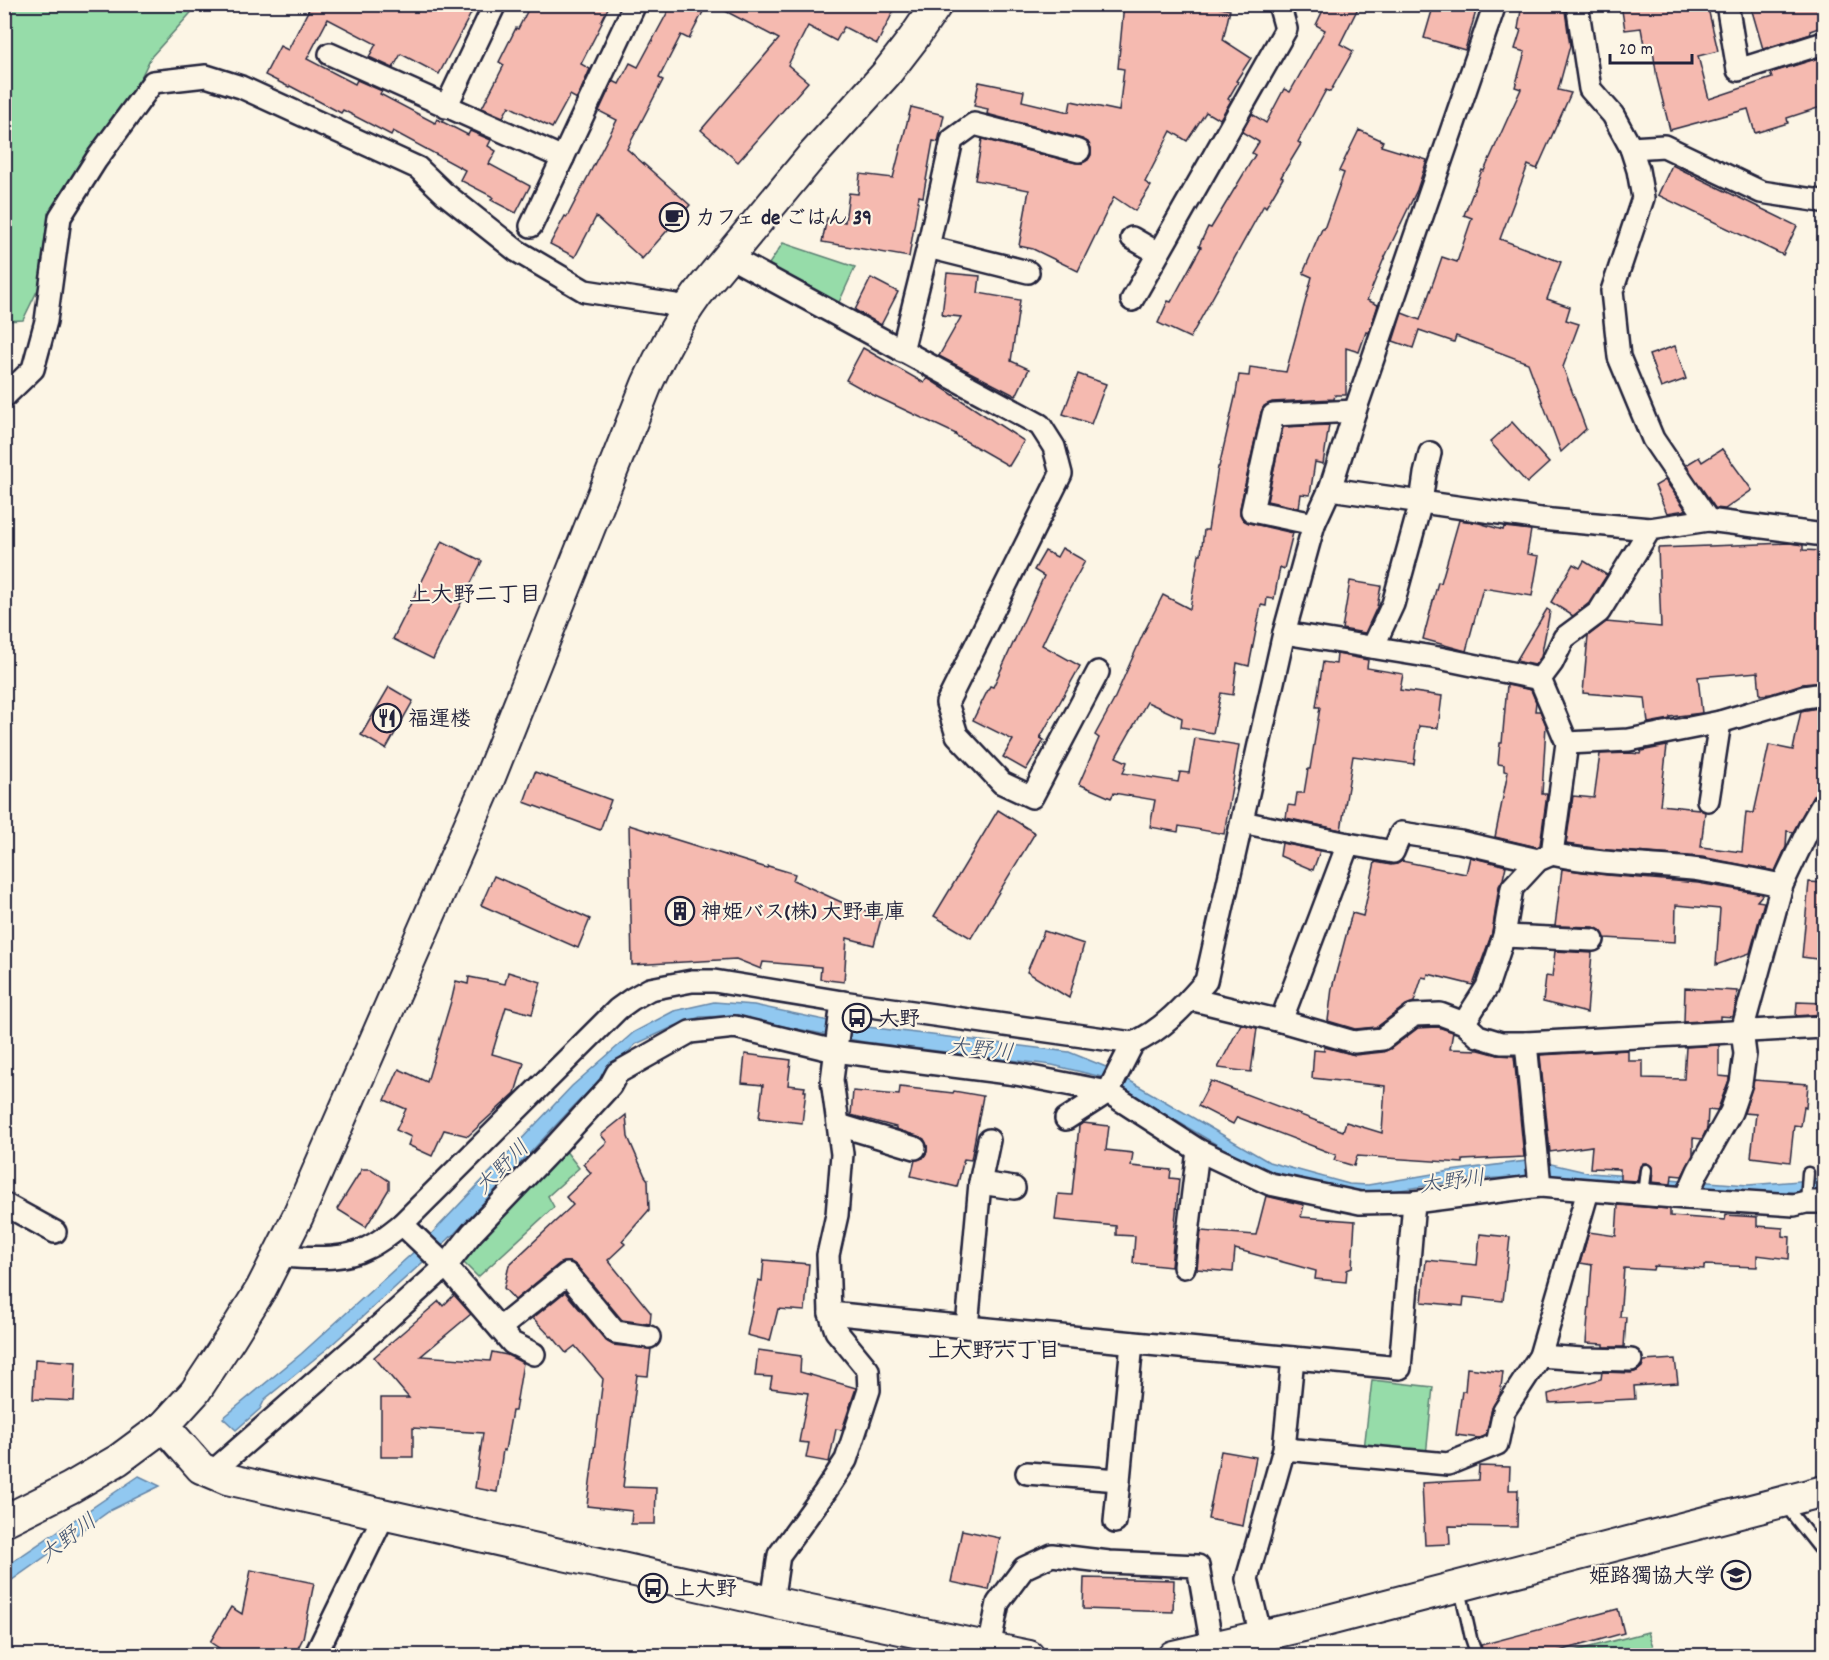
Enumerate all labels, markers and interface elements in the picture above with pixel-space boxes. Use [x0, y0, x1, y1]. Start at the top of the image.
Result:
scale bar [1610, 27, 1692, 65]
text: 20 m [1619, 38, 1653, 63]
cafe icon: カフェ de ごはん 39 [658, 201, 690, 233]
place label: カフェ de ごはん 39 [695, 205, 872, 235]
district label: 上大野二丁目 [409, 581, 541, 612]
restaurant icon: 福運楼 [371, 702, 403, 734]
place label: 福運楼 [408, 706, 471, 736]
building icon: 神姫バス(株) 大野車庫 [664, 895, 696, 927]
place label: 神姫バス(株) 大野車庫 [701, 899, 905, 929]
bus stop icon: 大野 [841, 1002, 873, 1034]
place label: 大野 [878, 1006, 920, 1036]
water label: 大野川 [946, 1033, 1015, 1070]
water label: 大野川 [469, 1134, 538, 1203]
water label: 大野川 [1418, 1164, 1487, 1203]
district label: 上大野六丁目 [928, 1337, 1060, 1368]
water label: 大野川 [33, 1508, 105, 1572]
school or university icon: 姫路獨協大学 [1720, 1559, 1752, 1591]
place label: 姫路獨協大学 [1589, 1563, 1715, 1593]
bus stop icon: 上大野 [637, 1572, 669, 1604]
place label: 上大野 [674, 1576, 737, 1606]

